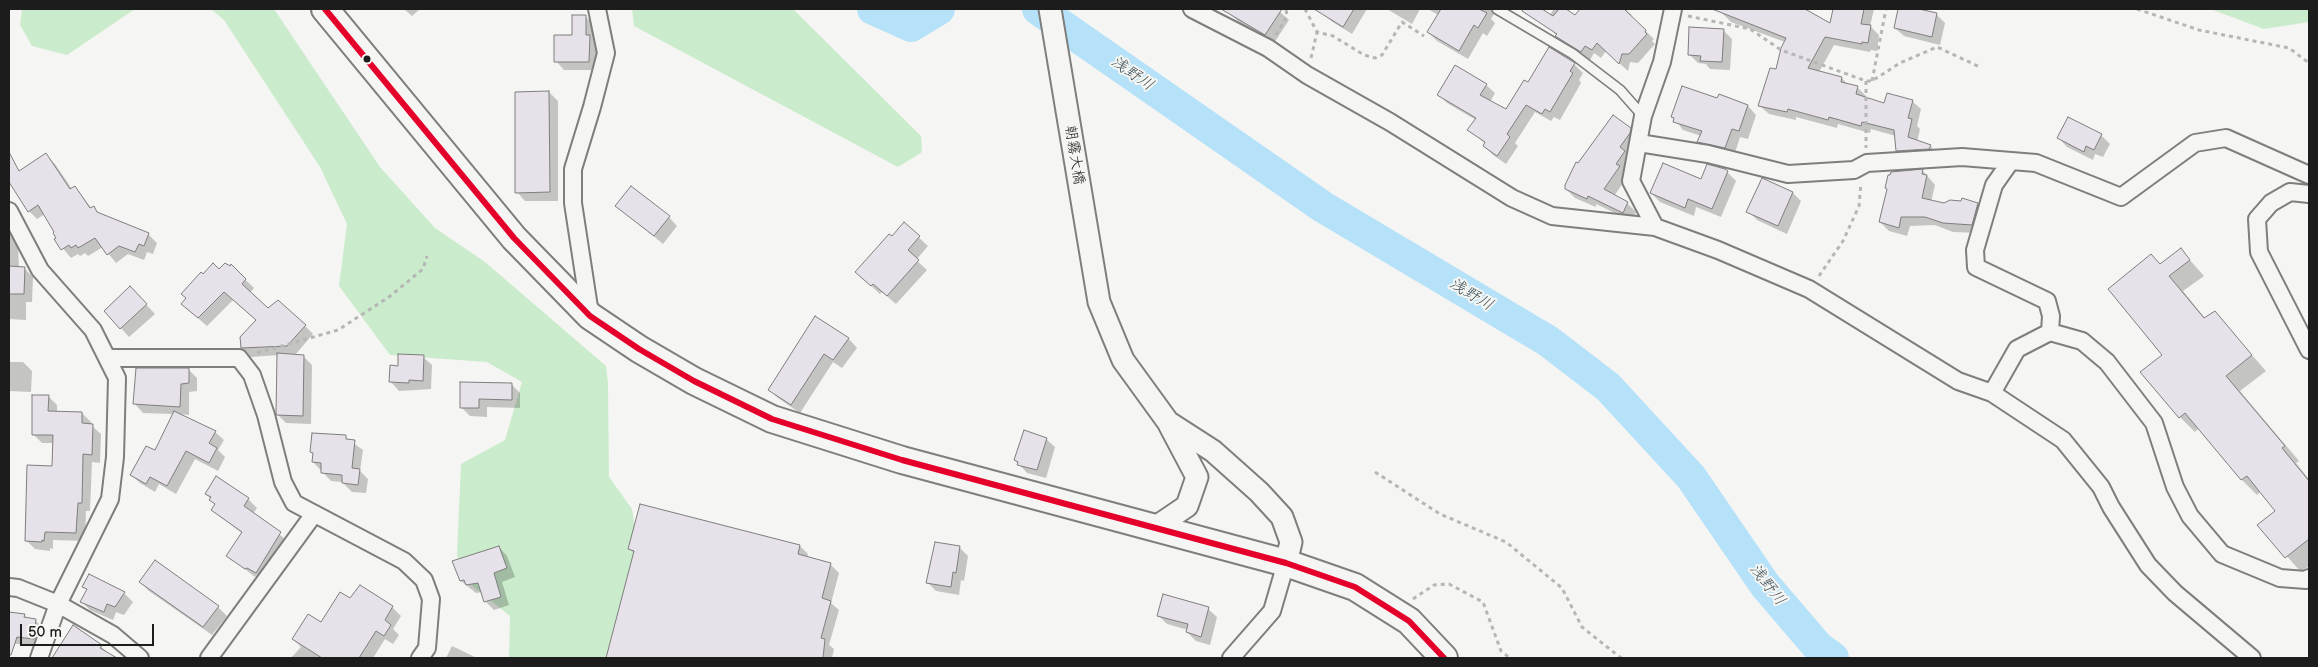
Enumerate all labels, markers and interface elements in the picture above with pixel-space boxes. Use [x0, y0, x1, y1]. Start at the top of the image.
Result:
water label: 浅野川 [1107, 52, 1157, 96]
unlabelled marker [362, 54, 372, 64]
street label: 朝霧大橋 [1060, 124, 1088, 186]
water label: 浅野川 [1445, 274, 1497, 316]
water label: 浅野川 [1745, 560, 1789, 610]
scale bar [22, 614, 156, 646]
text: 50 m [28, 623, 62, 642]

